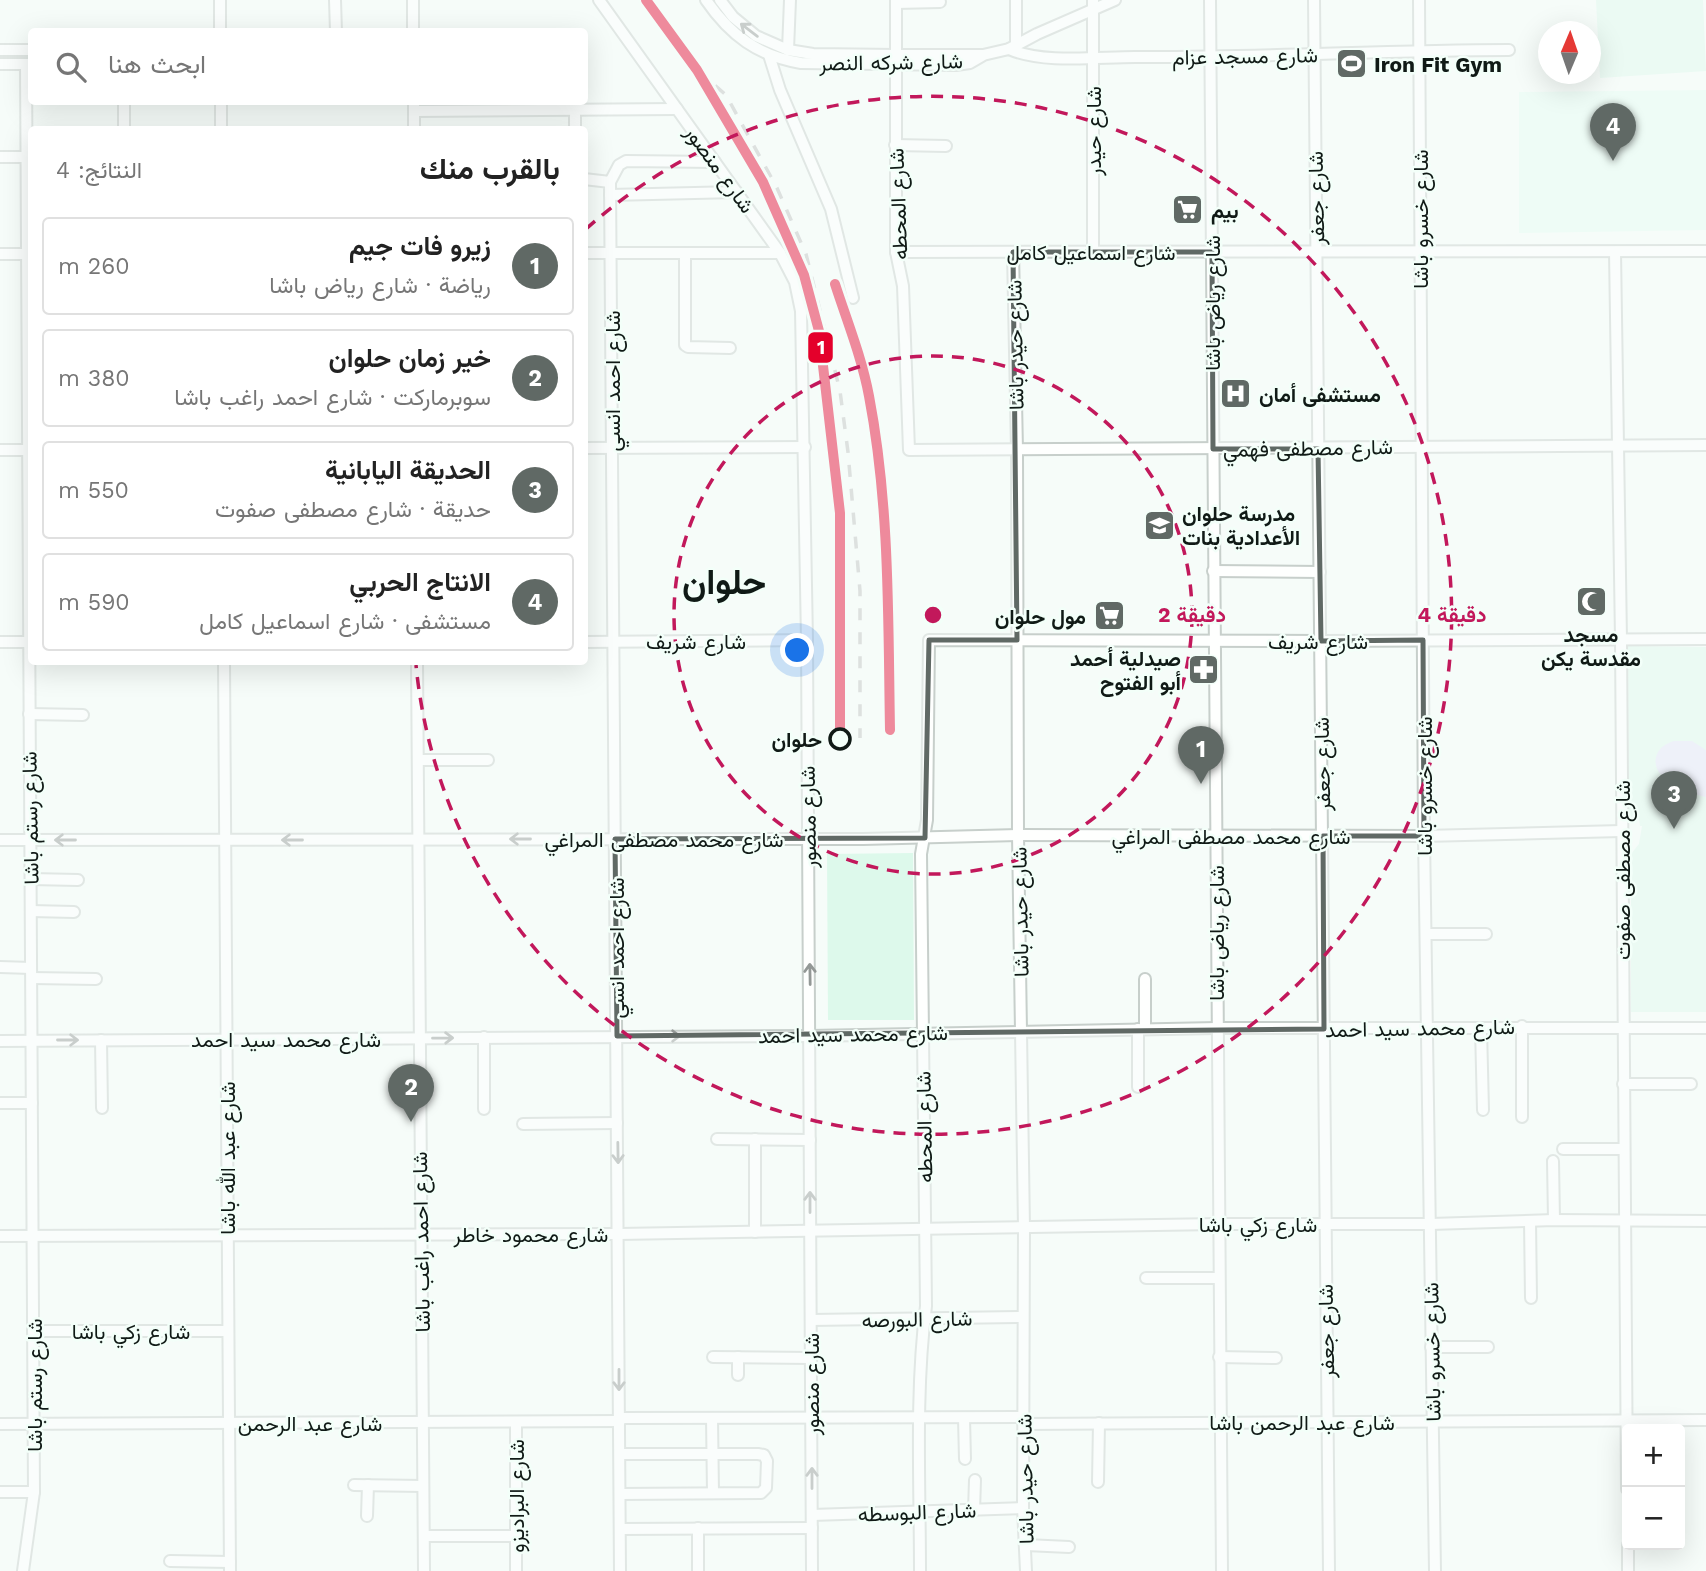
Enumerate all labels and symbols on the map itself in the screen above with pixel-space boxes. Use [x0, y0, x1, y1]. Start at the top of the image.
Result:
north arrow [1538, 21, 1601, 84]
one-way arrow [740, 23, 759, 37]
street label: شارع مسجد عزام [1172, 42, 1318, 72]
sports icon: Iron Fit Gym [1334, 47, 1368, 81]
street label: شارع شركه النصر [818, 48, 963, 78]
place label: Iron Fit Gym [1374, 52, 1502, 77]
street label: شارع حيدر [1081, 86, 1108, 177]
pin: 4 [1590, 103, 1636, 161]
street label: شارع منصور [678, 119, 760, 219]
street label: شارع المحطه [884, 148, 914, 260]
street label: شارع خسرو باشا [1408, 149, 1435, 289]
street label: شارع جعفر [1303, 151, 1331, 246]
supermarket icon: بيم [1171, 193, 1205, 227]
place label: بيم [1211, 198, 1239, 225]
street label: شارع رياض باشا [1200, 235, 1227, 371]
street label: شارع اسماعيل كامل [1007, 240, 1175, 267]
street label: شارع حيدر باشا [1001, 280, 1031, 410]
street label: شارع احمد انسي [600, 311, 630, 451]
line badge: 1 [807, 331, 834, 364]
text: 1 [817, 336, 825, 359]
hospital icon: مستشفى أمان [1219, 377, 1253, 411]
place label: مستشفى أمان [1259, 382, 1381, 407]
street label: شارع مصطفى فهمي [1223, 434, 1393, 467]
place label: مدرسة حلوان الأعدادية بنات [1182, 501, 1300, 550]
school or university icon: مدرسة حلوان الأعدادية بنات [1142, 508, 1176, 542]
district label: حلوان [682, 561, 766, 604]
mosque icon: مسجد مقدسة يكن [1574, 585, 1608, 619]
supermarket icon: مول حلوان [1092, 599, 1126, 633]
text: 2 دقيقة [1158, 602, 1226, 627]
text: 4 دقيقة [1417, 602, 1487, 627]
centre of rings [921, 603, 945, 627]
place label: مول حلوان [995, 604, 1086, 630]
place label: مسجد مقدسة يكن [1541, 622, 1641, 671]
street label: شارع شريف [646, 629, 746, 656]
street label: شارع شريف [1268, 629, 1368, 656]
your location [780, 633, 814, 667]
place label: صيدلية أحمد أبو الفتوح [1070, 646, 1181, 697]
pharmacy icon: صيدلية أحمد أبو الفتوح [1187, 653, 1221, 687]
street label: شارع خسرو باشا [1412, 716, 1439, 856]
street label: شارع جعفر [1309, 717, 1337, 812]
pin: 1 [1178, 726, 1224, 784]
place label: حلوان [772, 727, 822, 753]
marker: حلوان [829, 728, 851, 750]
street label: شارع رستم باشا [16, 751, 46, 885]
street label: شارع منصور [795, 766, 823, 869]
pin: 3 [1651, 771, 1697, 829]
street label: شارع مصطفى صفوت [1610, 780, 1637, 960]
street label: شارع محمد مصطفى المراغي [1111, 824, 1351, 854]
street label: شارع محمد مصطفى المراغي [544, 827, 784, 857]
one-way arrow [508, 832, 531, 846]
one-way arrow [53, 833, 76, 847]
one-way arrow [281, 833, 304, 847]
street label: شارع حيدر باشا [1006, 847, 1036, 977]
street label: شارع رياض باشا [1204, 865, 1231, 1001]
street label: شارع احمد انسي [604, 878, 634, 1018]
one-way arrow [803, 963, 817, 986]
street label: شارع محمد سيد احمد [1325, 1014, 1515, 1044]
street label: شارع محمد سيد احمد [758, 1020, 948, 1050]
street label: شارع محمد سيد احمد [191, 1027, 381, 1054]
one-way arrow [658, 1029, 681, 1043]
one-way arrow [431, 1031, 454, 1045]
one-way arrow [56, 1033, 79, 1047]
pin: 2 [388, 1064, 434, 1122]
street label: شارع المحطه [911, 1071, 939, 1183]
street label: شارع عبد الله باشا [215, 1081, 242, 1235]
one-way arrow [611, 1141, 625, 1164]
street label: شارع احمد راغب باشا [407, 1151, 437, 1333]
one-way arrow [803, 1191, 817, 1214]
street label: شارع زكي باشا [1199, 1212, 1317, 1242]
street label: شارع محمود خاطر [453, 1222, 608, 1249]
street label: شارع خسرو باشا [1418, 1282, 1448, 1422]
street label: شارع جعفر [1313, 1284, 1341, 1379]
street label: شارع البورصه [861, 1306, 973, 1334]
street label: شارع رستم باشا [22, 1318, 49, 1452]
street label: شارع زكي باشا [72, 1319, 190, 1349]
street label: شارع منصور [799, 1333, 826, 1436]
one-way arrow [612, 1368, 626, 1391]
street label: شارع عبد الرحمن باشا [1209, 1410, 1395, 1437]
street label: شارع عبد الرحمن [238, 1411, 382, 1438]
street label: شارع حيدر باشا [1011, 1414, 1041, 1544]
street label: شارع البراديزو [504, 1439, 531, 1553]
one-way arrow [805, 1467, 818, 1490]
street label: شارع البوسطه [857, 1497, 977, 1529]

